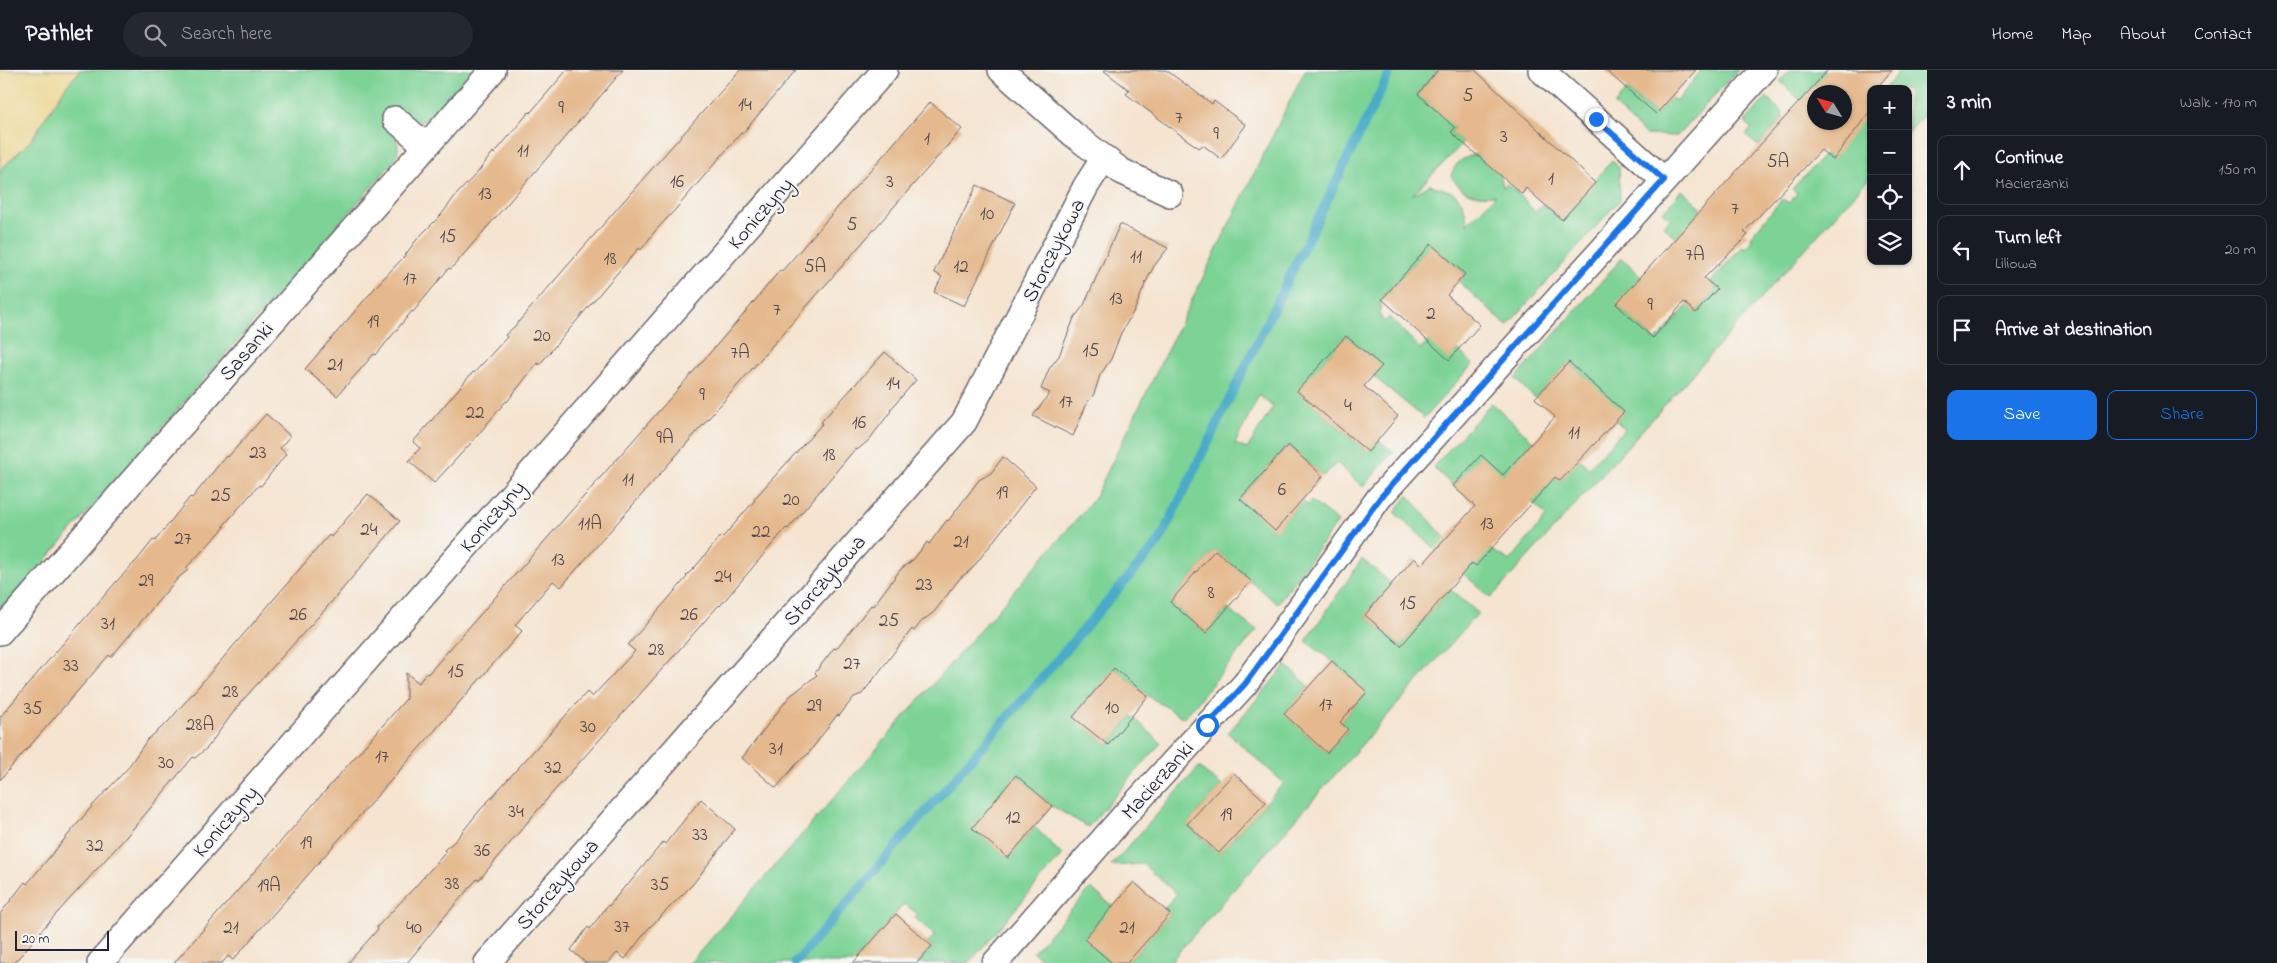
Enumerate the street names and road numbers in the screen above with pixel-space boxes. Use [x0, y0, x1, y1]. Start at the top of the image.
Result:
street label: Koniczyny [722, 172, 803, 258]
street label: Storczykowa [1016, 194, 1096, 309]
street label: Sasanki [213, 316, 282, 389]
street label: Koniczyny [454, 475, 535, 561]
street label: Storczykowa [777, 529, 875, 635]
street label: Macierzanki [1115, 735, 1202, 827]
street label: Koniczyny [187, 780, 268, 866]
street label: Storczykowa [510, 833, 608, 939]

